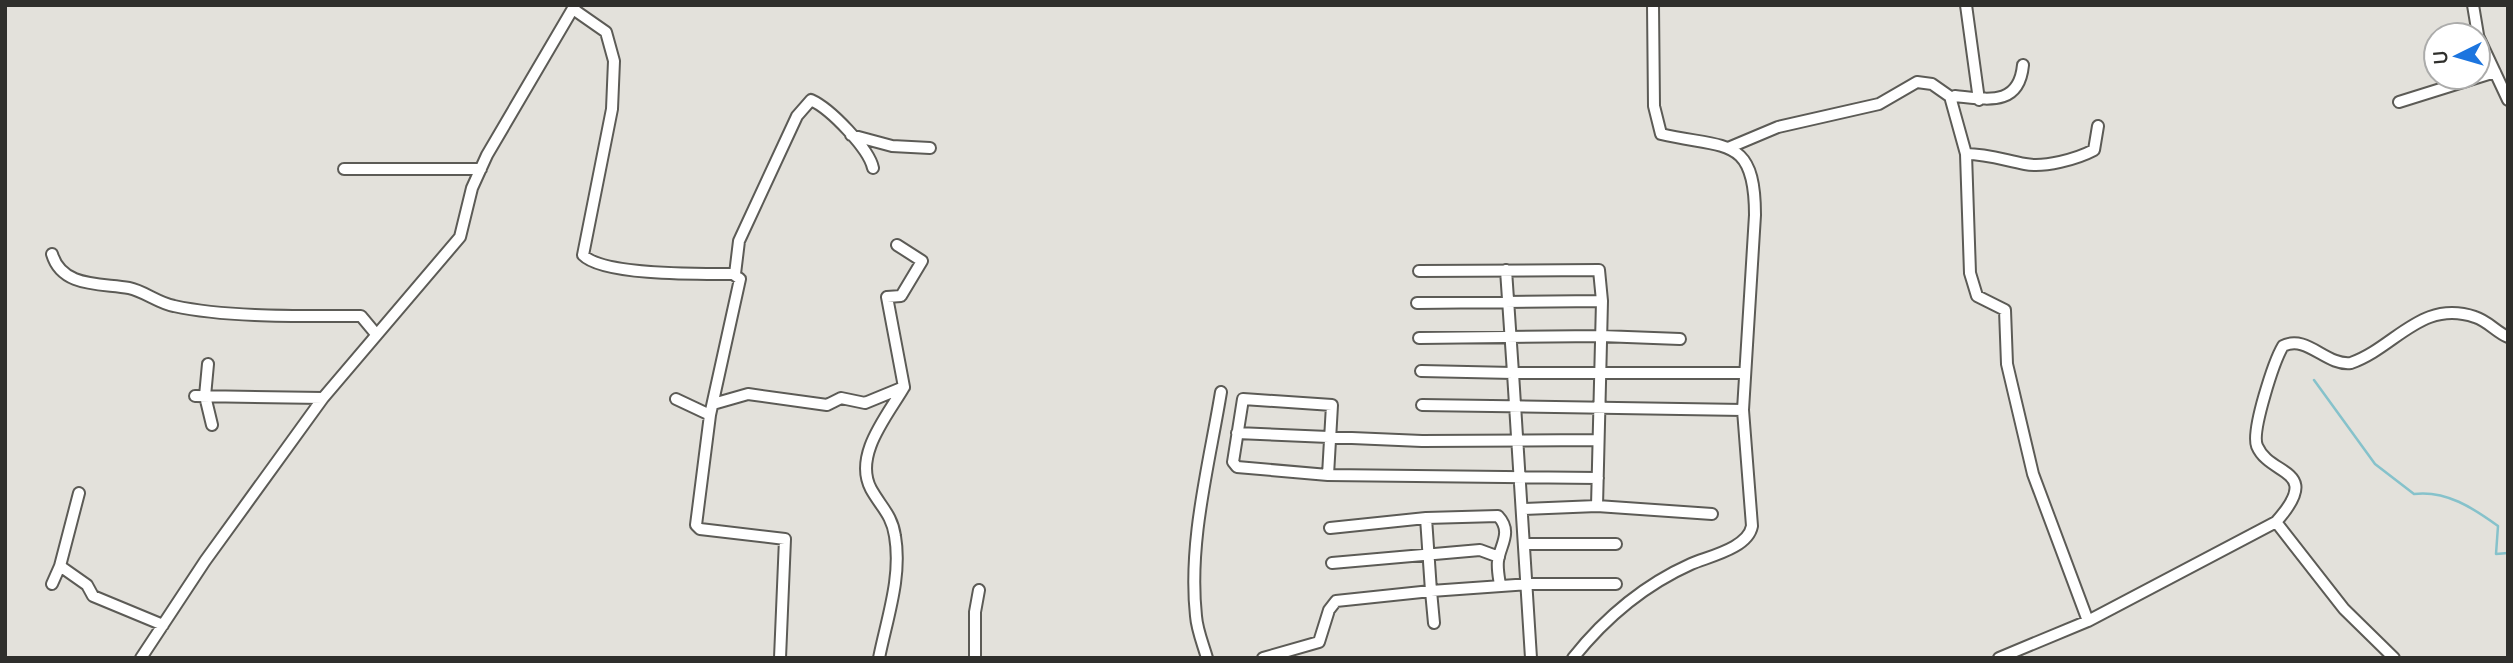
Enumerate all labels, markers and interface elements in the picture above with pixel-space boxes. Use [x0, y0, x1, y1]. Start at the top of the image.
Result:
north arrow [2422, 21, 2492, 91]
text: U [2427, 50, 2454, 65]

